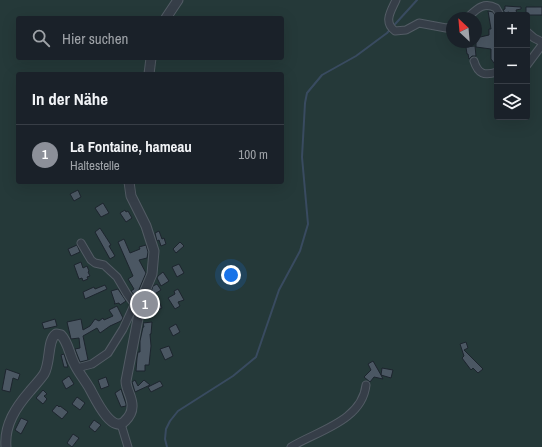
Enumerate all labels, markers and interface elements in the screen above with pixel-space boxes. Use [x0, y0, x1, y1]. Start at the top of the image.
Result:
north arrow [446, 12, 482, 48]
map controls [494, 12, 530, 120]
button: + [494, 12, 530, 48]
search box [16, 16, 284, 60]
icon: search [30, 27, 52, 49]
text: Hier suchen [62, 28, 128, 49]
button: − [494, 48, 530, 84]
button: layers [494, 84, 530, 120]
text: In der Nähe [32, 87, 108, 110]
text: La Fontaine, hameau [70, 136, 192, 157]
text: 1 [42, 146, 48, 163]
text: 100 m [238, 146, 268, 163]
text: Haltestelle [70, 157, 120, 174]
your location [221, 265, 241, 285]
pin: 1 [132, 289, 158, 319]

